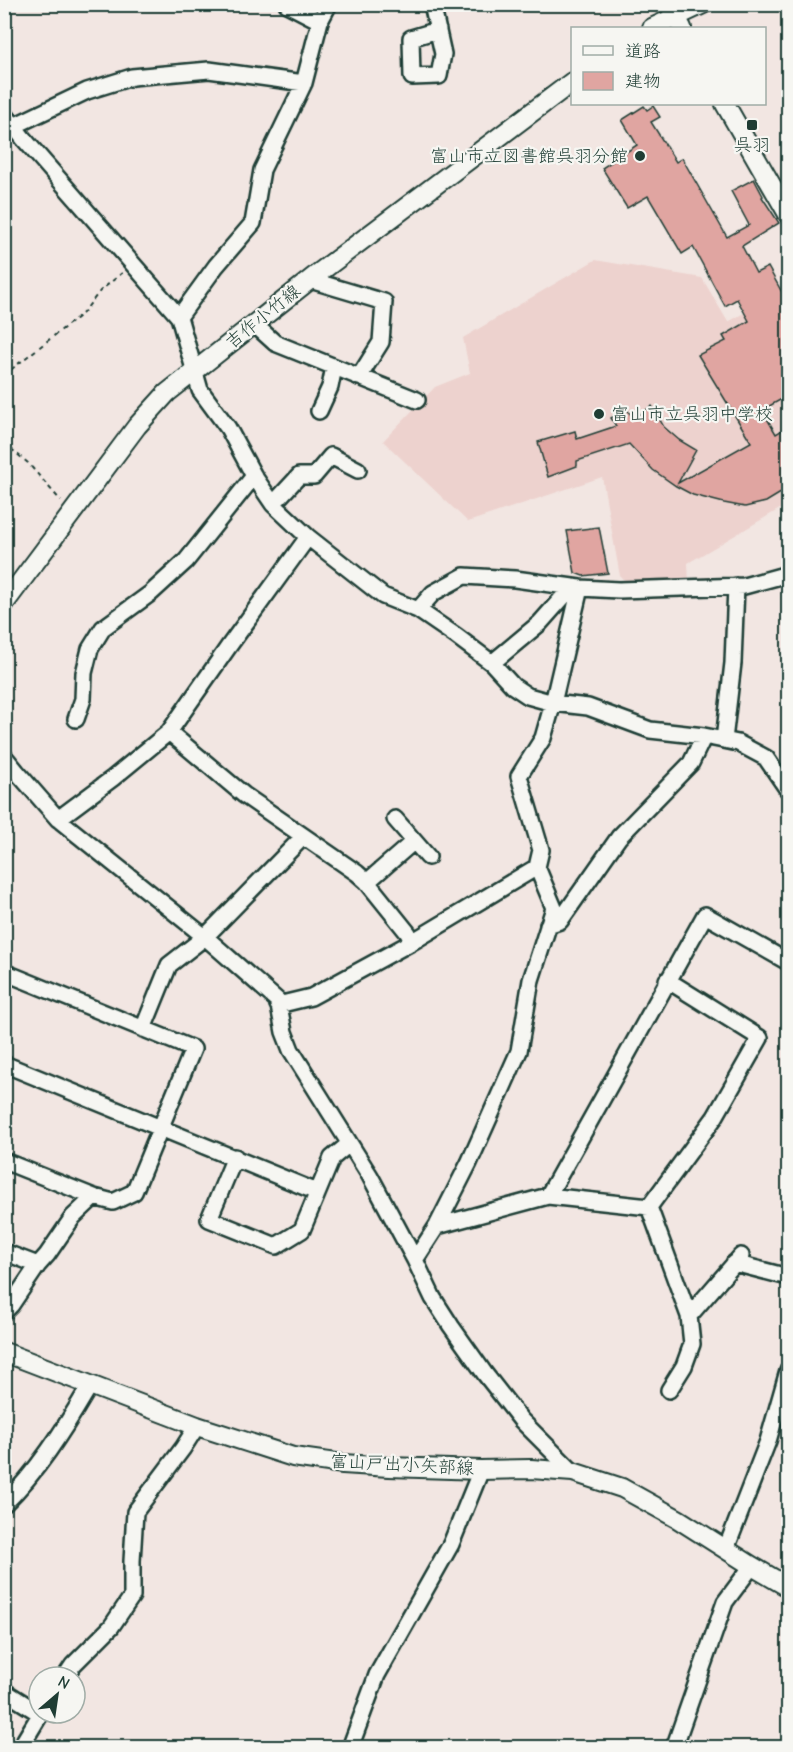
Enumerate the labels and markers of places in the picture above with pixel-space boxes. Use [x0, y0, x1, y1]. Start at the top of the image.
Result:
marker: 呉羽 [745, 118, 759, 132]
place label: 呉羽 [734, 135, 770, 156]
place label: 富山市立図書館呉羽分館 [430, 146, 628, 167]
marker: 富山市立図書館呉羽分館 [633, 149, 647, 163]
place label: 富山市立呉羽中学校 [611, 404, 773, 425]
marker: 富山市立呉羽中学校 [592, 407, 606, 421]

